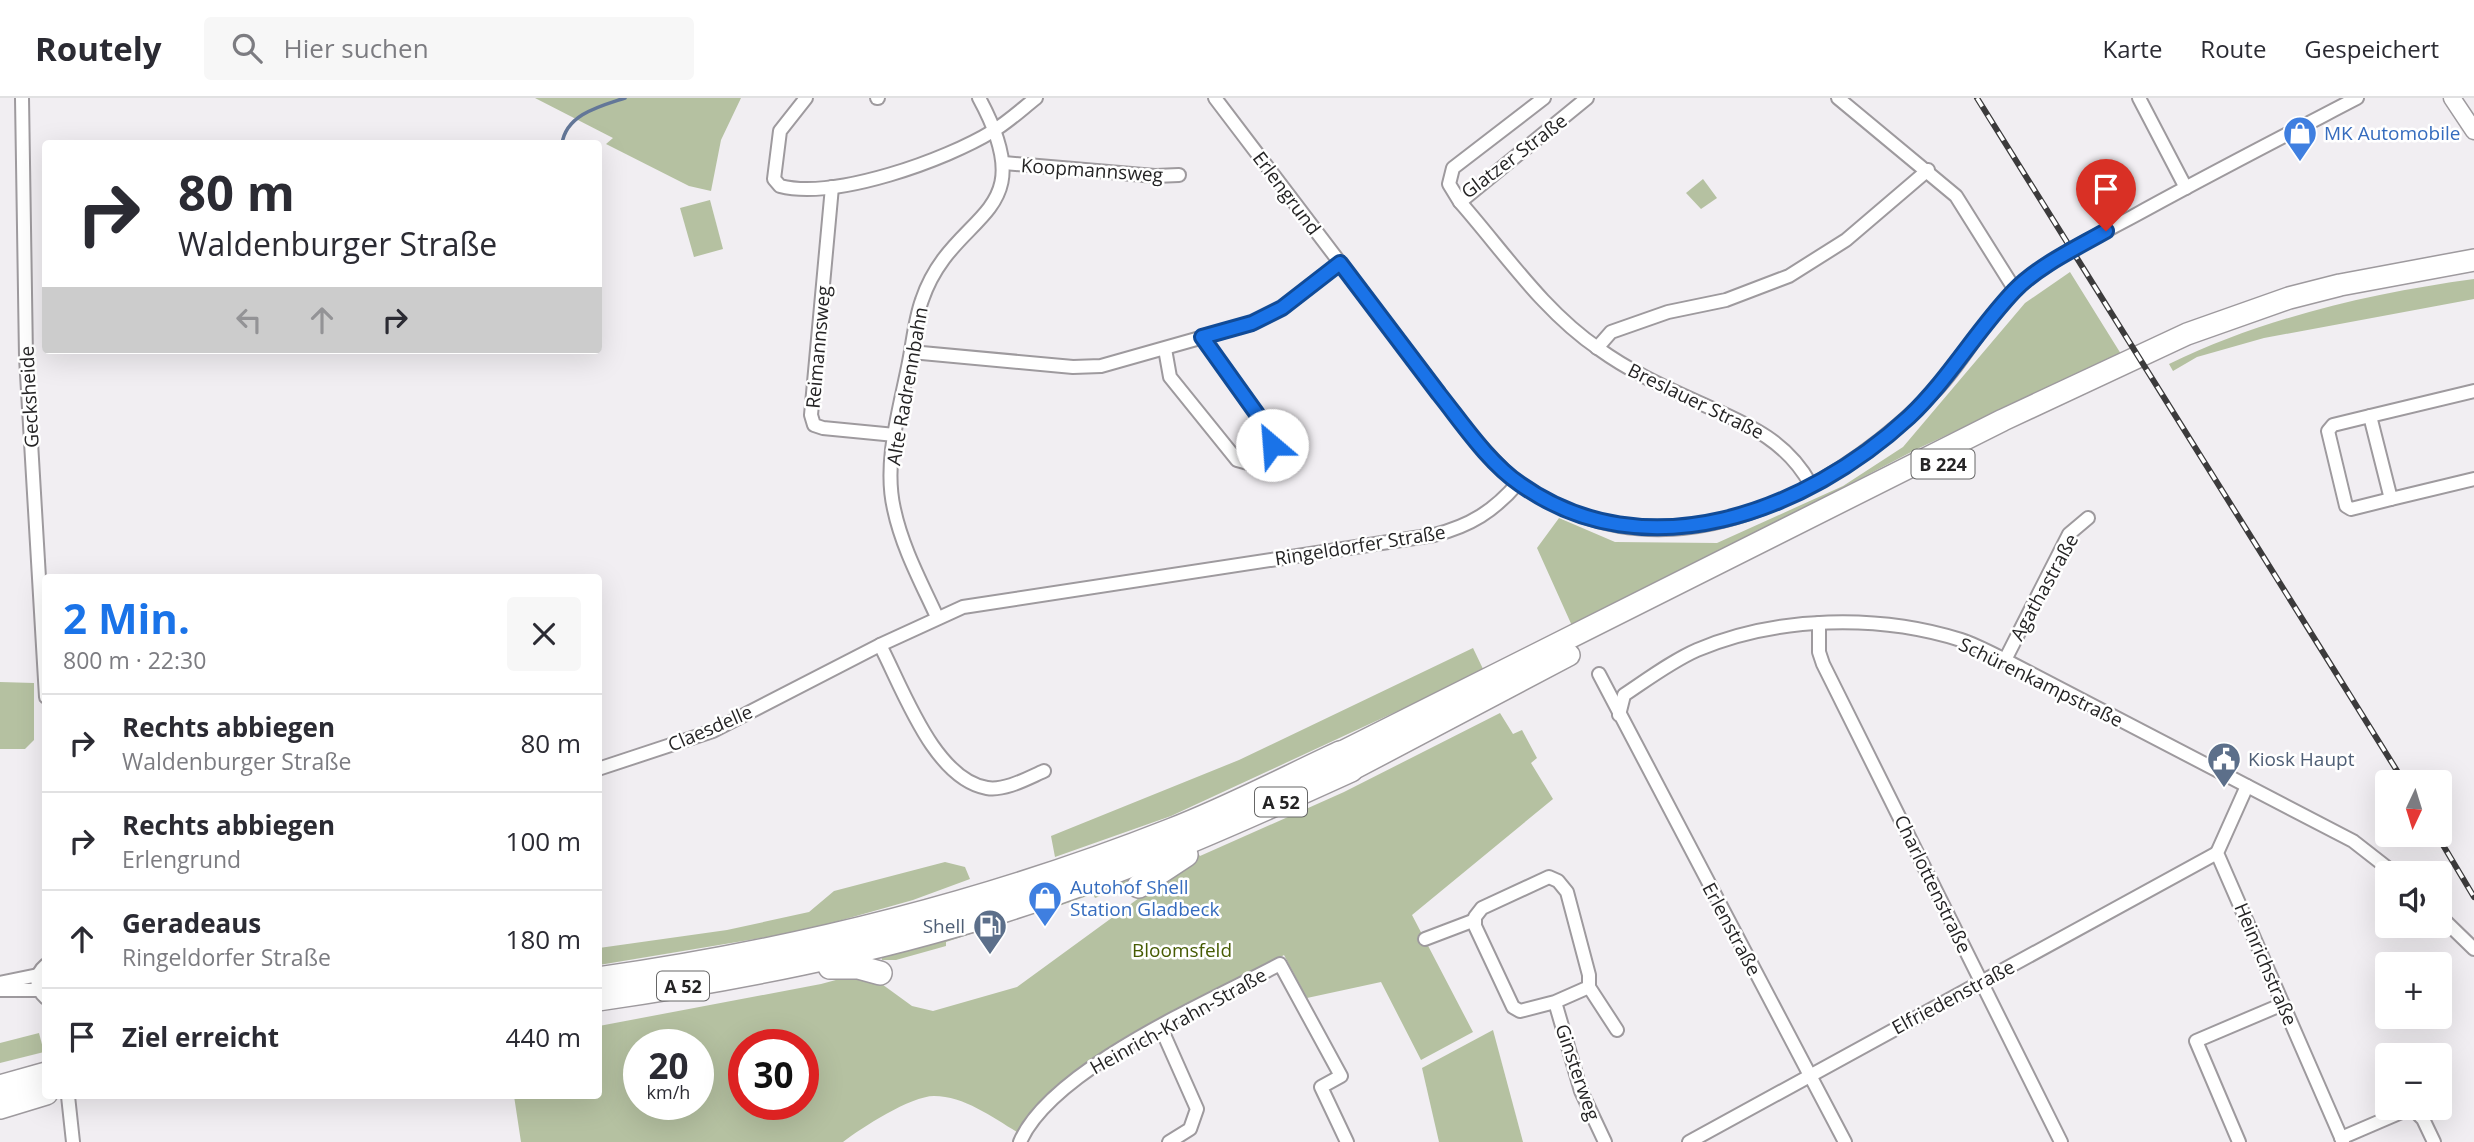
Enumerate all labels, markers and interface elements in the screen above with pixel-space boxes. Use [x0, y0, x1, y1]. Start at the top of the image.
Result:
search box [204, 17, 694, 80]
text: Routely [35, 26, 162, 71]
icon: search [228, 29, 266, 67]
text: Hier suchen [284, 30, 429, 66]
text: Karte [2102, 32, 2162, 65]
text: Route [2200, 32, 2266, 65]
text: Gespeichert [2304, 32, 2439, 65]
street label: Glatzer Straße [1456, 108, 1572, 204]
shop icon: MK Automobile [2281, 114, 2319, 163]
place label: MK Automobile [2324, 120, 2460, 146]
street label: Erlengrund [1247, 146, 1327, 240]
street label: Koopmannsweg [1020, 152, 1164, 188]
text: 80 m [178, 159, 295, 225]
pin [2076, 159, 2136, 231]
icon: right [63, 168, 154, 259]
icon: arrive [2087, 170, 2125, 208]
text: Waldenburger Straße [178, 222, 497, 265]
street label: Reimannsweg [800, 284, 836, 410]
icon: left [230, 301, 268, 339]
icon: ahead [303, 301, 341, 339]
icon: right [376, 301, 414, 339]
street label: Alte Radrennbahn [880, 305, 934, 467]
street label: Gecksheide [13, 345, 45, 449]
street label: Breslauer Straße [1624, 357, 1768, 445]
position arrow [1235, 408, 1309, 482]
road number: B 224 [1912, 450, 1974, 478]
street label: Ringeldorfer Straße [1273, 519, 1447, 571]
street label: Agathastraße [2004, 529, 2084, 645]
text: 2 Min. [63, 589, 190, 646]
button: close [507, 597, 581, 671]
street label: Schürenkampstraße [1955, 631, 2127, 733]
text: 800 m · 22:30 [63, 644, 206, 676]
street label: Claesdelle [664, 699, 756, 757]
text: Rechts abbiegen [122, 709, 335, 745]
icon: right [63, 724, 101, 762]
text: 80 m [520, 725, 581, 761]
public building icon: Kiosk Haupt [2205, 740, 2243, 789]
text: Waldenburger Straße [122, 745, 352, 777]
place label: Kiosk Haupt [2248, 746, 2355, 772]
north arrow [2375, 770, 2452, 847]
map controls [2375, 770, 2452, 1120]
road number: A 52 [1255, 788, 1307, 816]
text: Rechts abbiegen [122, 807, 335, 843]
street label: Charlottenstraße [1888, 811, 1978, 957]
icon: right [63, 822, 101, 860]
text: 100 m [506, 823, 581, 859]
text: Erlengrund [122, 843, 241, 875]
button: sound [2375, 861, 2452, 938]
place label: Autohof Shell Station Gladbeck [1070, 874, 1220, 922]
street label: Erlenstraße [1697, 878, 1767, 980]
shop icon: Autohof Shell Station Gladbeck [1026, 879, 1064, 928]
street label: Heinrichstraße [2228, 899, 2304, 1029]
text: Geradeaus [122, 905, 261, 941]
fuel station icon: Shell [971, 907, 1009, 956]
place label: Shell [923, 913, 965, 939]
icon: ahead [63, 920, 101, 958]
text: 180 m [506, 921, 581, 957]
park label: Bloomsfeld [1132, 937, 1232, 963]
text: Ringeldorfer Straße [122, 941, 331, 973]
button: + [2375, 952, 2452, 1029]
street label: Elfriedenstraße [1887, 954, 2019, 1040]
street label: Heinrich-Krahn-Straße [1085, 962, 1271, 1080]
road number: A 52 [657, 972, 709, 1001]
icon: arrive [63, 1018, 101, 1056]
text: Ziel erreicht [122, 1019, 279, 1055]
text: 440 m [506, 1019, 581, 1055]
street label: Ginsterweg [1549, 1020, 1607, 1124]
speed limit sign: 30 [728, 1029, 819, 1120]
text: 20 [648, 1042, 689, 1089]
button: − [2375, 1043, 2452, 1120]
text: km/h [647, 1080, 690, 1104]

